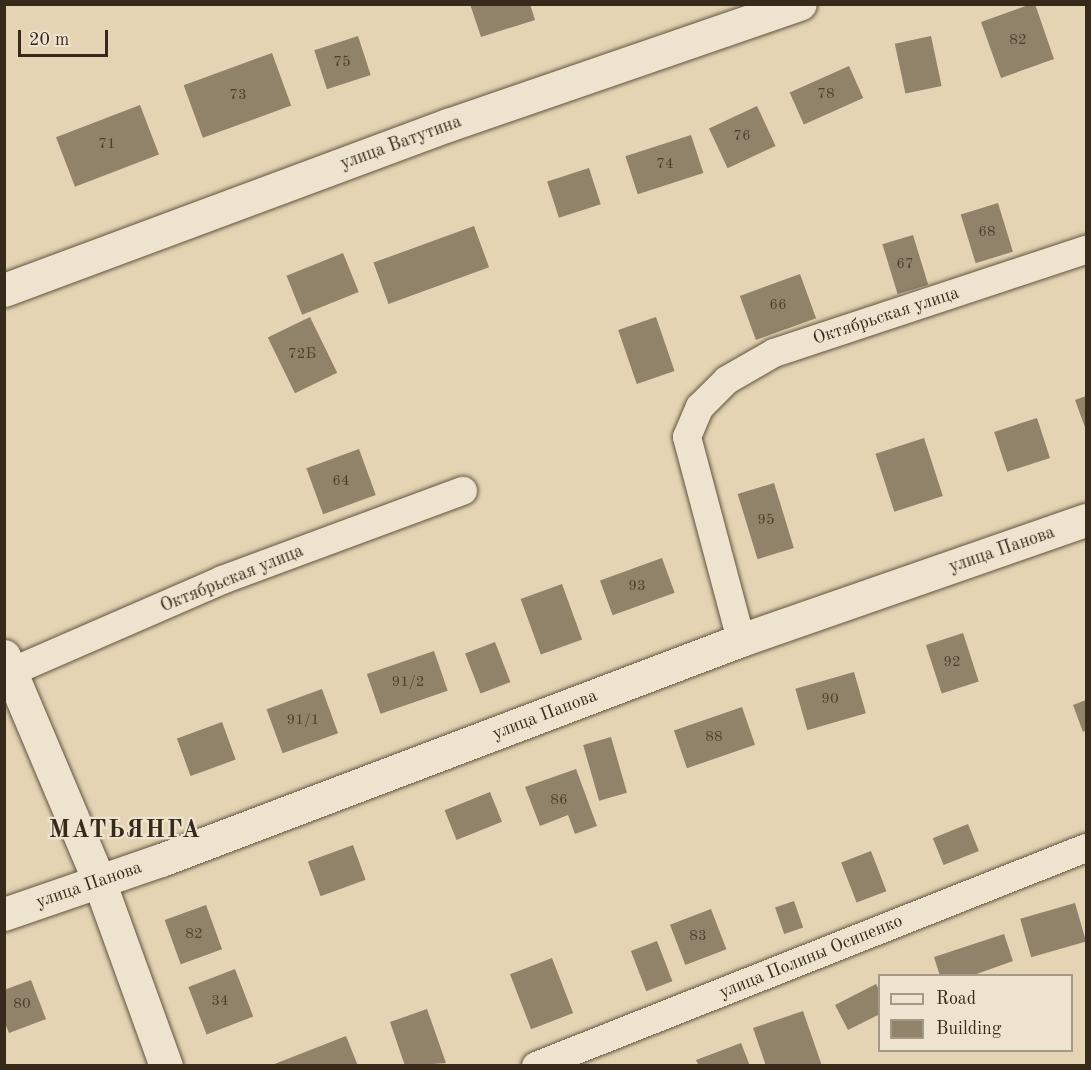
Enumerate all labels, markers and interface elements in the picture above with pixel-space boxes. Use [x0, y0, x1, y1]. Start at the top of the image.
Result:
scale bar [21, 18, 111, 56]
text: 20 m [29, 31, 69, 49]
house number: 82 [1009, 32, 1027, 50]
house number: 75 [333, 54, 351, 72]
house number: 78 [817, 86, 835, 104]
house number: 73 [229, 87, 247, 105]
street label: улица Ватутина [337, 111, 465, 175]
house number: 76 [733, 128, 751, 146]
house number: 71 [98, 136, 116, 154]
house number: 74 [656, 156, 674, 174]
house number: 68 [978, 224, 996, 242]
house number: 67 [896, 256, 914, 274]
street label: Октябрьская улица [810, 282, 962, 350]
house number: 66 [769, 297, 787, 315]
house number: 72Б [288, 346, 316, 364]
house number: 64 [332, 473, 350, 491]
house number: 95 [757, 512, 775, 530]
street label: улица Панова [946, 522, 1058, 578]
street label: Октябрьская улица [157, 540, 307, 618]
house number: 93 [628, 578, 646, 596]
house number: 92 [943, 654, 961, 672]
house number: 91/2 [392, 674, 424, 692]
street label: улица Панова [490, 685, 600, 745]
house number: 90 [821, 691, 839, 709]
house number: 91/1 [287, 712, 319, 730]
house number: 88 [705, 729, 723, 747]
house number: 86 [550, 792, 568, 810]
district label: МАТЬЯНГА [49, 818, 201, 846]
street label: улица Панова [33, 857, 145, 913]
street label: улица Полины Осипенко [716, 910, 906, 1004]
house number: 82 [185, 926, 203, 944]
house number: 83 [689, 928, 707, 946]
legend [878, 974, 1073, 1052]
text: Road [936, 990, 976, 1008]
house number: 34 [211, 993, 229, 1011]
house number: 80 [13, 996, 31, 1014]
text: Building [936, 1020, 1001, 1038]

